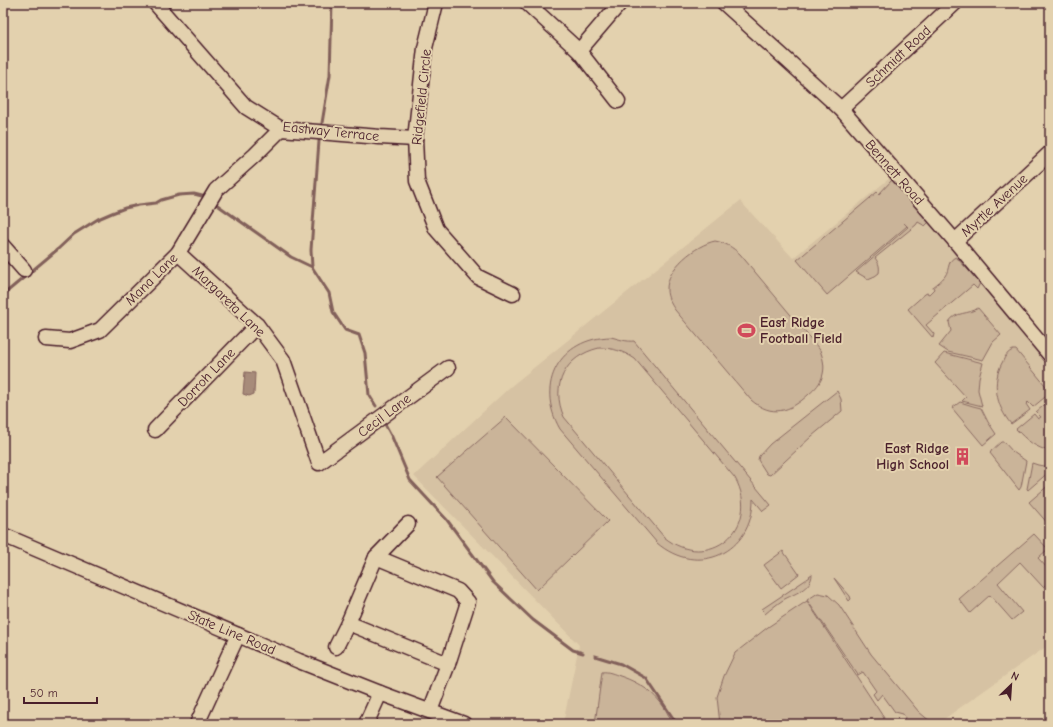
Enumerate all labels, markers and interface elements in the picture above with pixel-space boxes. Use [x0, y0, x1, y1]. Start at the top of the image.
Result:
street label: Schmidt Road [862, 22, 935, 91]
street label: Ridgefield Circle [408, 48, 435, 146]
street label: Eastway Terrace [282, 118, 380, 145]
street label: Bennett Road [862, 136, 928, 209]
street label: Myrtle Avenue [957, 170, 1031, 241]
street label: Mana Lane [122, 250, 181, 309]
street label: Margareta Lane [188, 262, 269, 341]
place label: East Ridge Football Field [760, 314, 842, 347]
sports icon: East Ridge Football Field [737, 320, 757, 340]
street label: Dorroh Lane [174, 344, 239, 410]
street label: Cecil Lane [354, 390, 414, 441]
place label: East Ridge High School [876, 440, 949, 473]
building icon: East Ridge High School [952, 446, 972, 466]
street label: State Line Road [185, 606, 278, 659]
north arrow [991, 665, 1031, 705]
text: N [1009, 669, 1021, 684]
scale bar [24, 679, 97, 705]
text: 50 m [30, 686, 58, 700]

